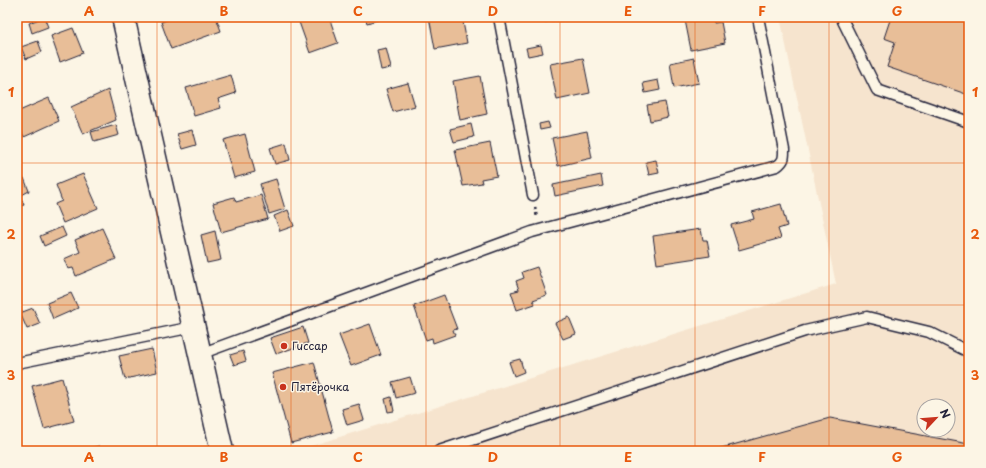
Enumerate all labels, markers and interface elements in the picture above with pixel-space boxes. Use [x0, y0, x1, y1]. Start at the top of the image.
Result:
text: A [84, 1, 94, 20]
text: B [220, 1, 229, 20]
text: C [353, 1, 363, 20]
text: D [488, 1, 498, 20]
text: E [624, 1, 632, 20]
text: F [758, 1, 766, 20]
text: G [892, 1, 902, 20]
text: 1 [8, 82, 14, 101]
text: 1 [972, 82, 978, 101]
text: 2 [6, 224, 16, 243]
text: 2 [970, 224, 980, 243]
place label: Гиссар [292, 337, 328, 354]
marker: Гиссар [279, 341, 289, 351]
text: 3 [7, 365, 16, 384]
text: 3 [971, 365, 980, 384]
place label: Пятёрочка [291, 378, 349, 395]
marker: Пятёрочка [278, 382, 288, 392]
north arrow [916, 398, 956, 438]
text: N [936, 406, 955, 421]
text: A [84, 447, 94, 466]
text: B [220, 447, 229, 466]
text: C [353, 447, 363, 466]
text: D [488, 447, 498, 466]
text: E [624, 447, 632, 466]
text: F [758, 447, 766, 466]
text: G [892, 447, 902, 466]

